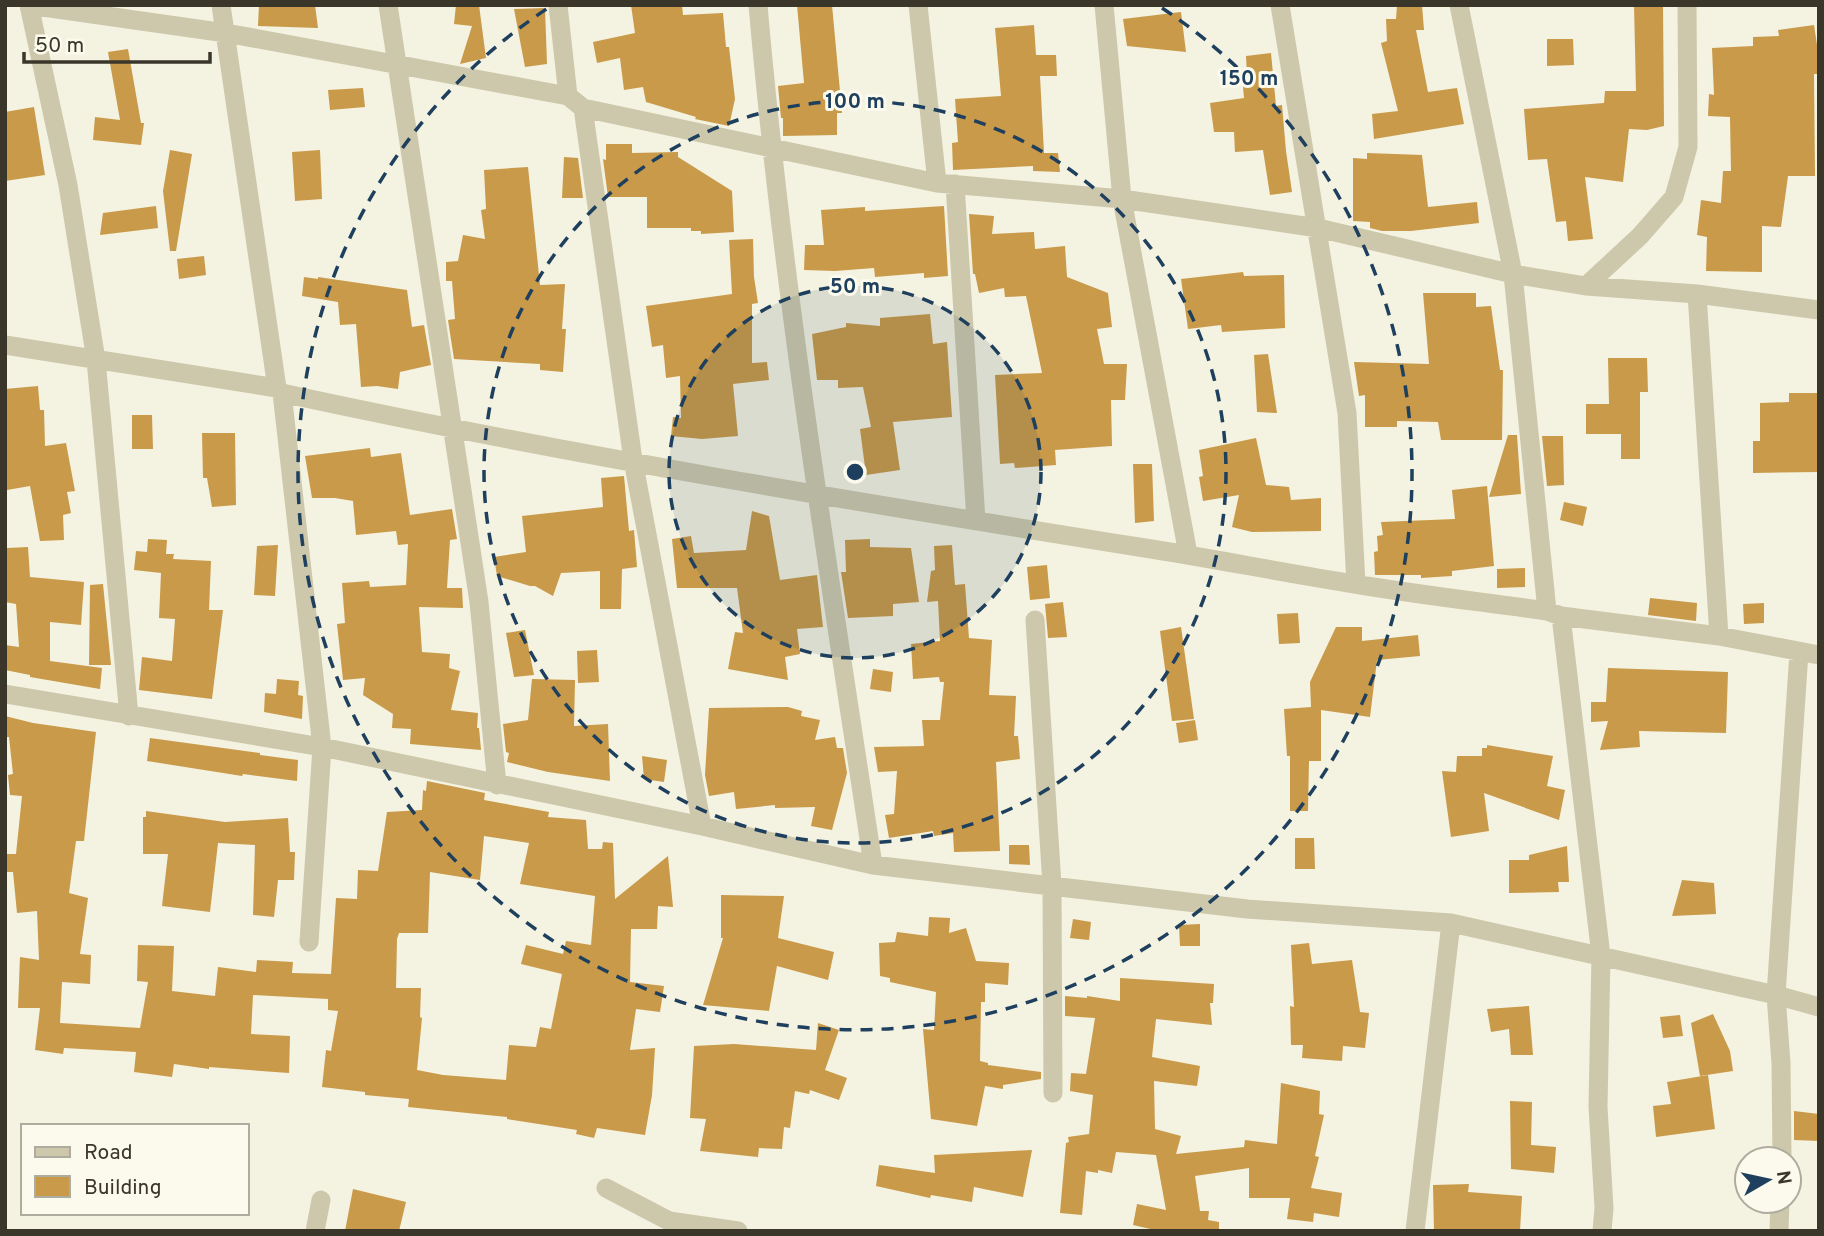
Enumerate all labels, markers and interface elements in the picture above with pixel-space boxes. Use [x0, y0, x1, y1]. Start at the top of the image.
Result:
scale bar [24, 21, 210, 65]
text: 50 m [35, 33, 84, 60]
text: 150 m [1220, 66, 1278, 93]
text: 100 m [825, 89, 885, 116]
text: 50 m [830, 274, 880, 301]
centre of rings [843, 460, 867, 484]
legend [21, 1124, 248, 1215]
text: Road [84, 1140, 133, 1167]
north arrow [1733, 1145, 1803, 1215]
text: N [1770, 1169, 1796, 1186]
text: Building [84, 1175, 162, 1202]

